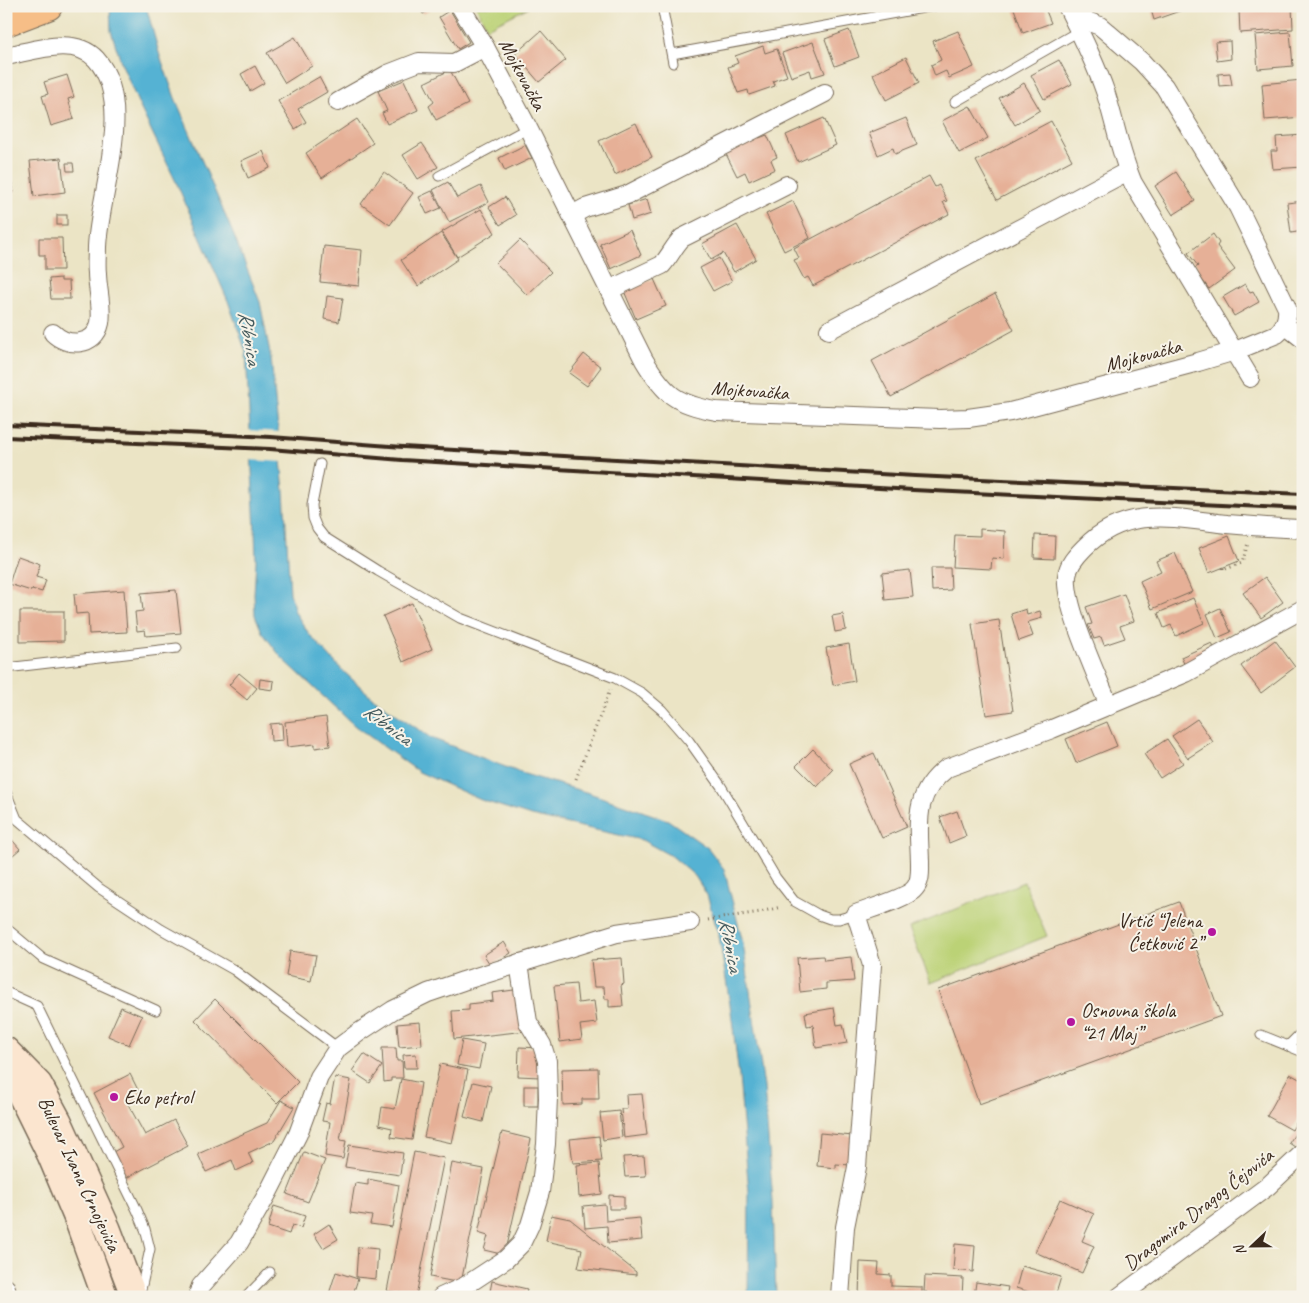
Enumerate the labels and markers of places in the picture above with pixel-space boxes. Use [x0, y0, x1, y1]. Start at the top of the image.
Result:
place label: Vrtić “Jelena Ćetković 2” [1118, 908, 1207, 956]
marker: Vrtić “Jelena Ćetković 2” [1206, 926, 1218, 938]
place label: Osnovna škola “21 Maj” [1081, 998, 1177, 1046]
marker: Osnovna škola “21 Maj” [1065, 1016, 1077, 1028]
place label: Eko petrol [124, 1085, 196, 1110]
marker: Eko petrol [108, 1091, 120, 1103]

